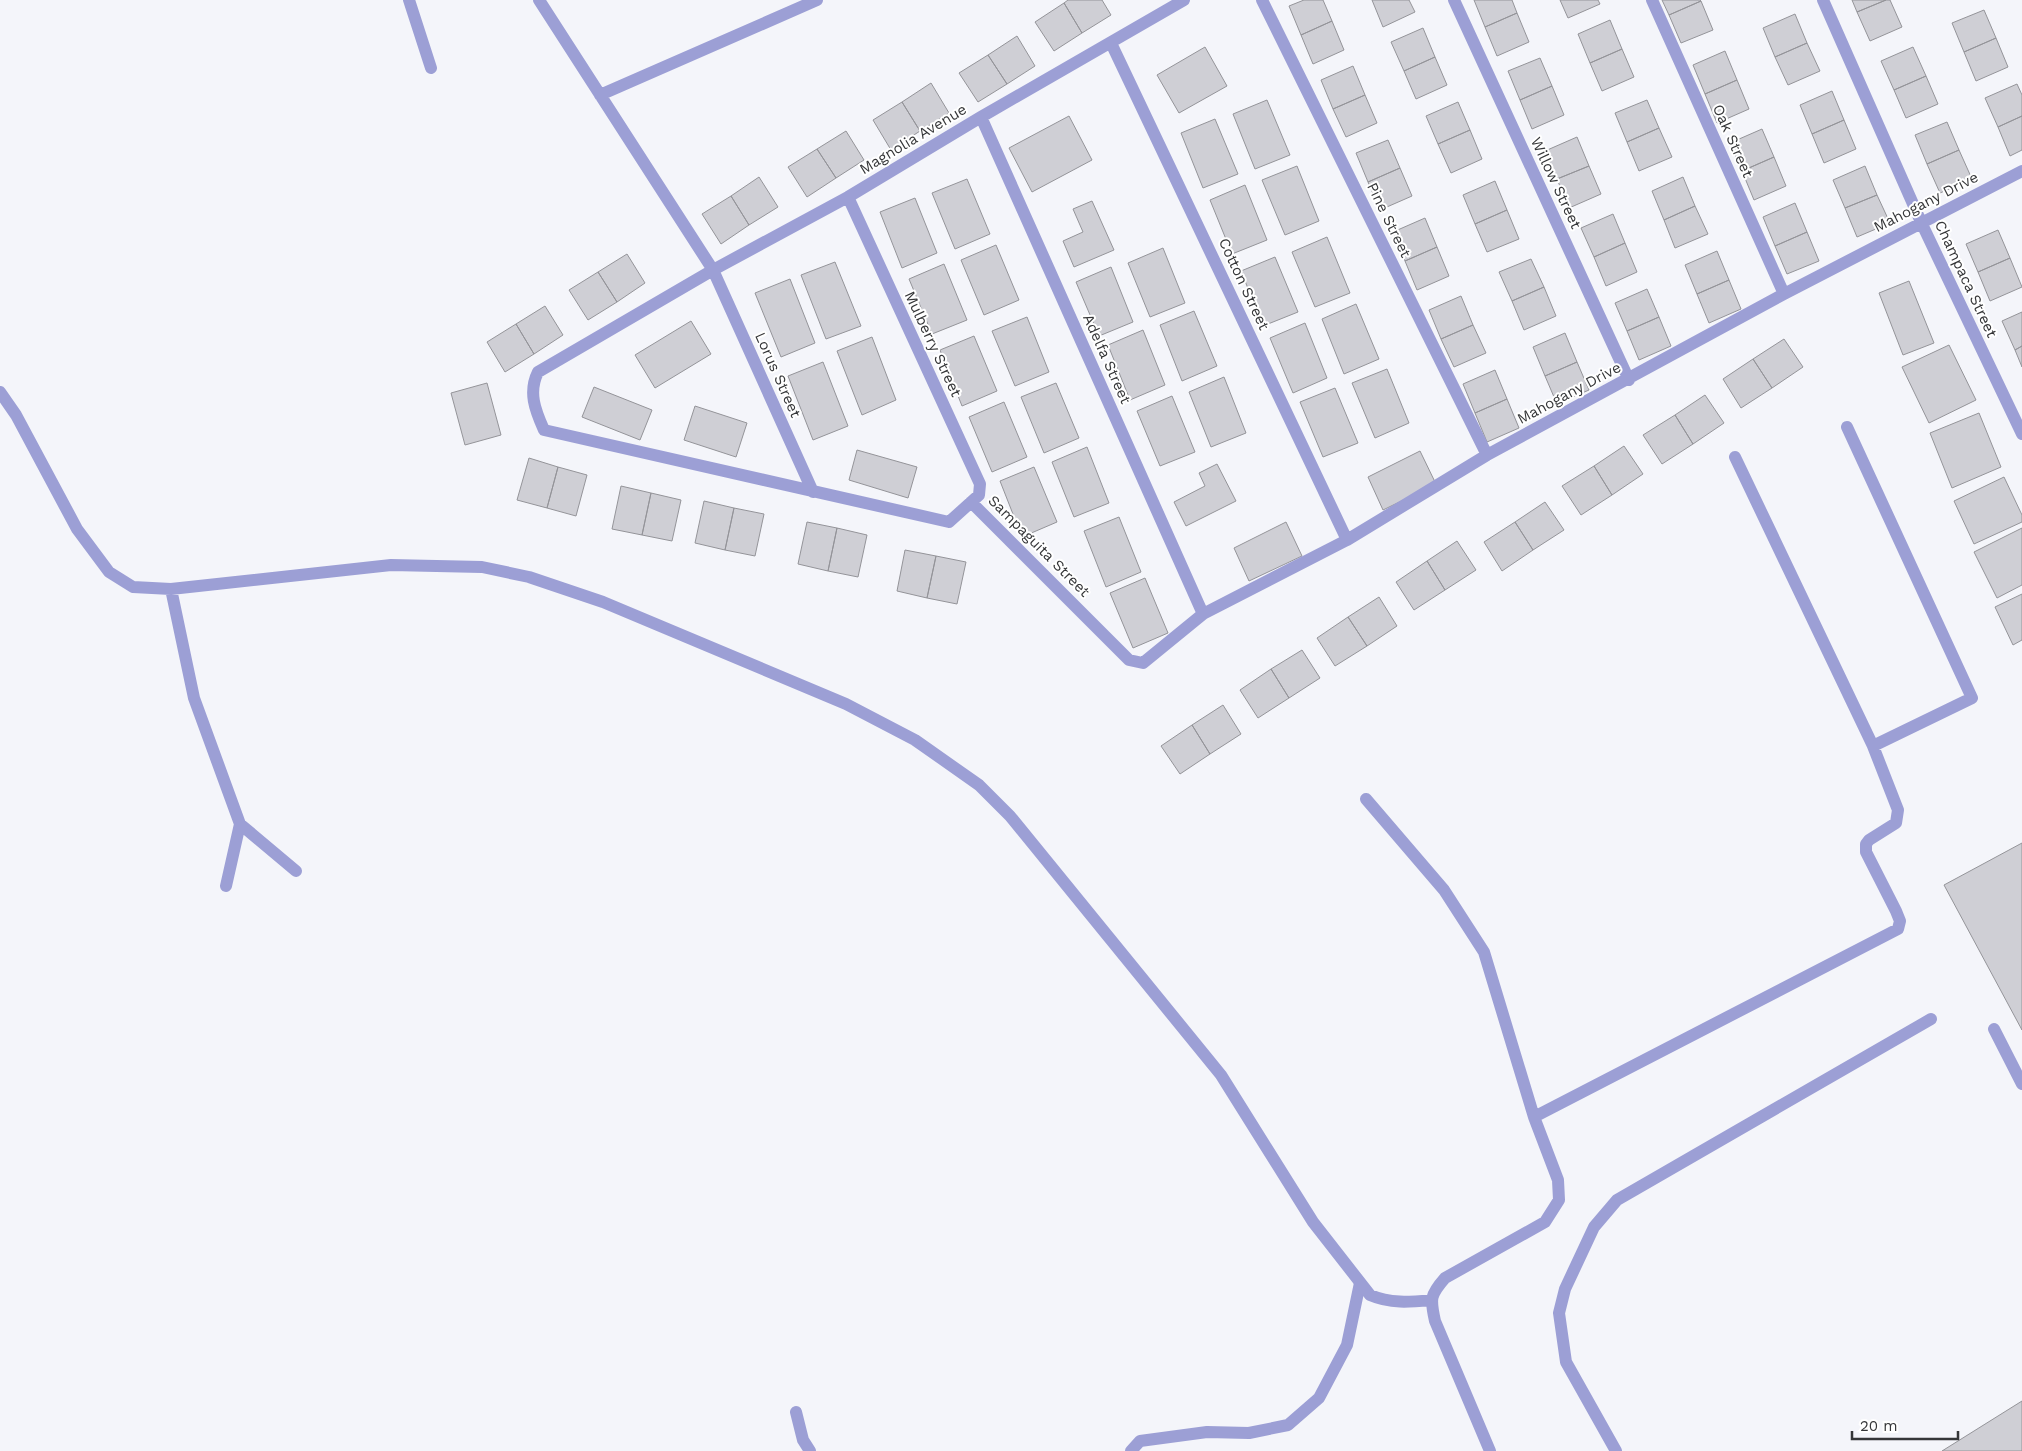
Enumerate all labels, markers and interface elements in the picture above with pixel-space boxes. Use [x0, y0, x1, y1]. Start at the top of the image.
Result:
street label: Magnolia Avenue [856, 100, 970, 178]
street label: Oak Street [1709, 102, 1757, 181]
street label: Willow Street [1527, 134, 1585, 232]
street label: Mahogany Drive [1871, 168, 1981, 236]
street label: Pine Street [1363, 179, 1415, 261]
street label: Champaca Street [1931, 218, 2001, 341]
street label: Cotton Street [1215, 235, 1273, 333]
street label: Mulberry Street [901, 288, 966, 400]
street label: Adelfa Street [1079, 311, 1135, 407]
street label: Lorus Street [751, 330, 805, 421]
street label: Mahogany Drive [1514, 358, 1624, 428]
street label: Sampaguita Street [985, 492, 1094, 601]
scale bar [1852, 1408, 1958, 1440]
text: 20 m [1860, 1417, 1898, 1435]

